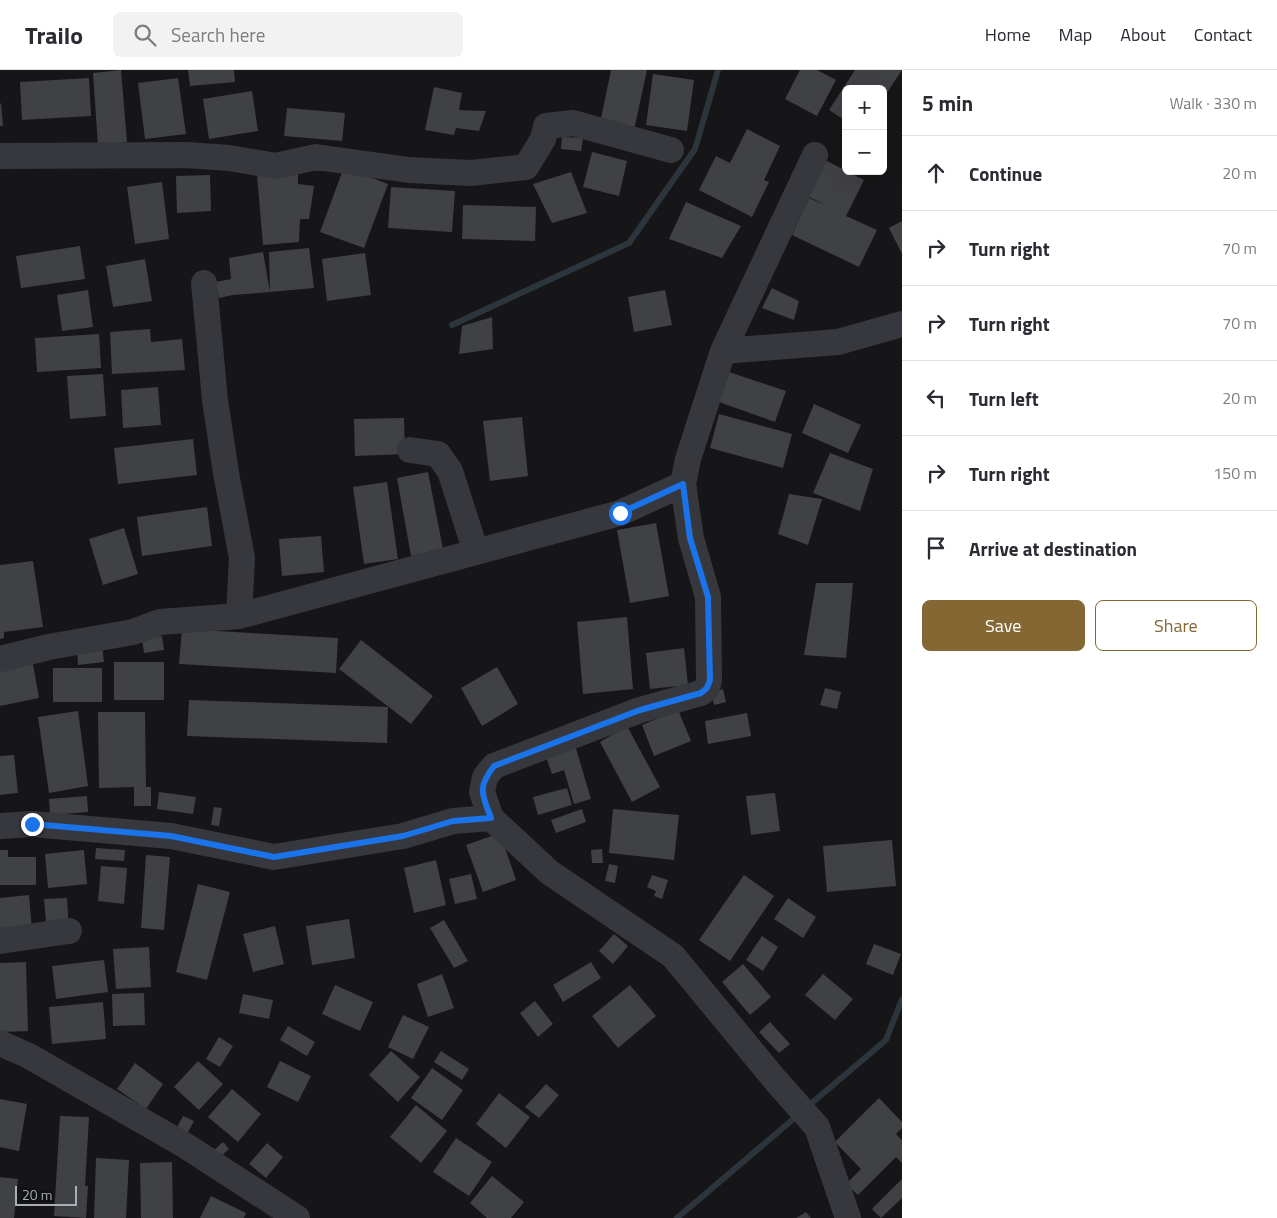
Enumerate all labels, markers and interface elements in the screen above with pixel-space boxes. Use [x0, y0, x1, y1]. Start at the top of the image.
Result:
search box [113, 12, 463, 57]
text: Trailo [25, 17, 83, 53]
text: Search here [171, 20, 265, 49]
icon: search [131, 21, 159, 49]
text: Home [985, 21, 1031, 48]
text: Map [1059, 21, 1092, 48]
text: About [1120, 21, 1166, 48]
text: Contact [1194, 21, 1252, 48]
map controls [842, 85, 887, 175]
button: + [842, 85, 887, 130]
text: 5 min [922, 87, 973, 119]
text: Walk · 330 m [1169, 91, 1257, 115]
button: − [842, 130, 887, 175]
icon: ahead [922, 159, 950, 187]
text: Continue [969, 159, 1042, 188]
text: 20 m [1222, 161, 1257, 185]
icon: right [922, 234, 950, 262]
text: Turn right [969, 234, 1050, 263]
text: 70 m [1222, 236, 1257, 260]
icon: right [922, 309, 950, 337]
text: Turn right [969, 309, 1050, 338]
text: 70 m [1222, 311, 1257, 335]
icon: left [922, 384, 950, 412]
text: Turn left [969, 384, 1039, 413]
text: 20 m [1222, 386, 1257, 410]
icon: right [922, 459, 950, 487]
text: Turn right [969, 459, 1050, 488]
text: 150 m [1213, 461, 1257, 485]
route start [609, 502, 632, 525]
icon: arrive [922, 534, 950, 562]
text: Arrive at destination [969, 534, 1137, 563]
button: Save [922, 600, 1085, 651]
button: Share [1095, 600, 1257, 651]
route end [21, 813, 44, 836]
scale bar [15, 1183, 78, 1206]
text: 20 m [22, 1184, 52, 1205]

